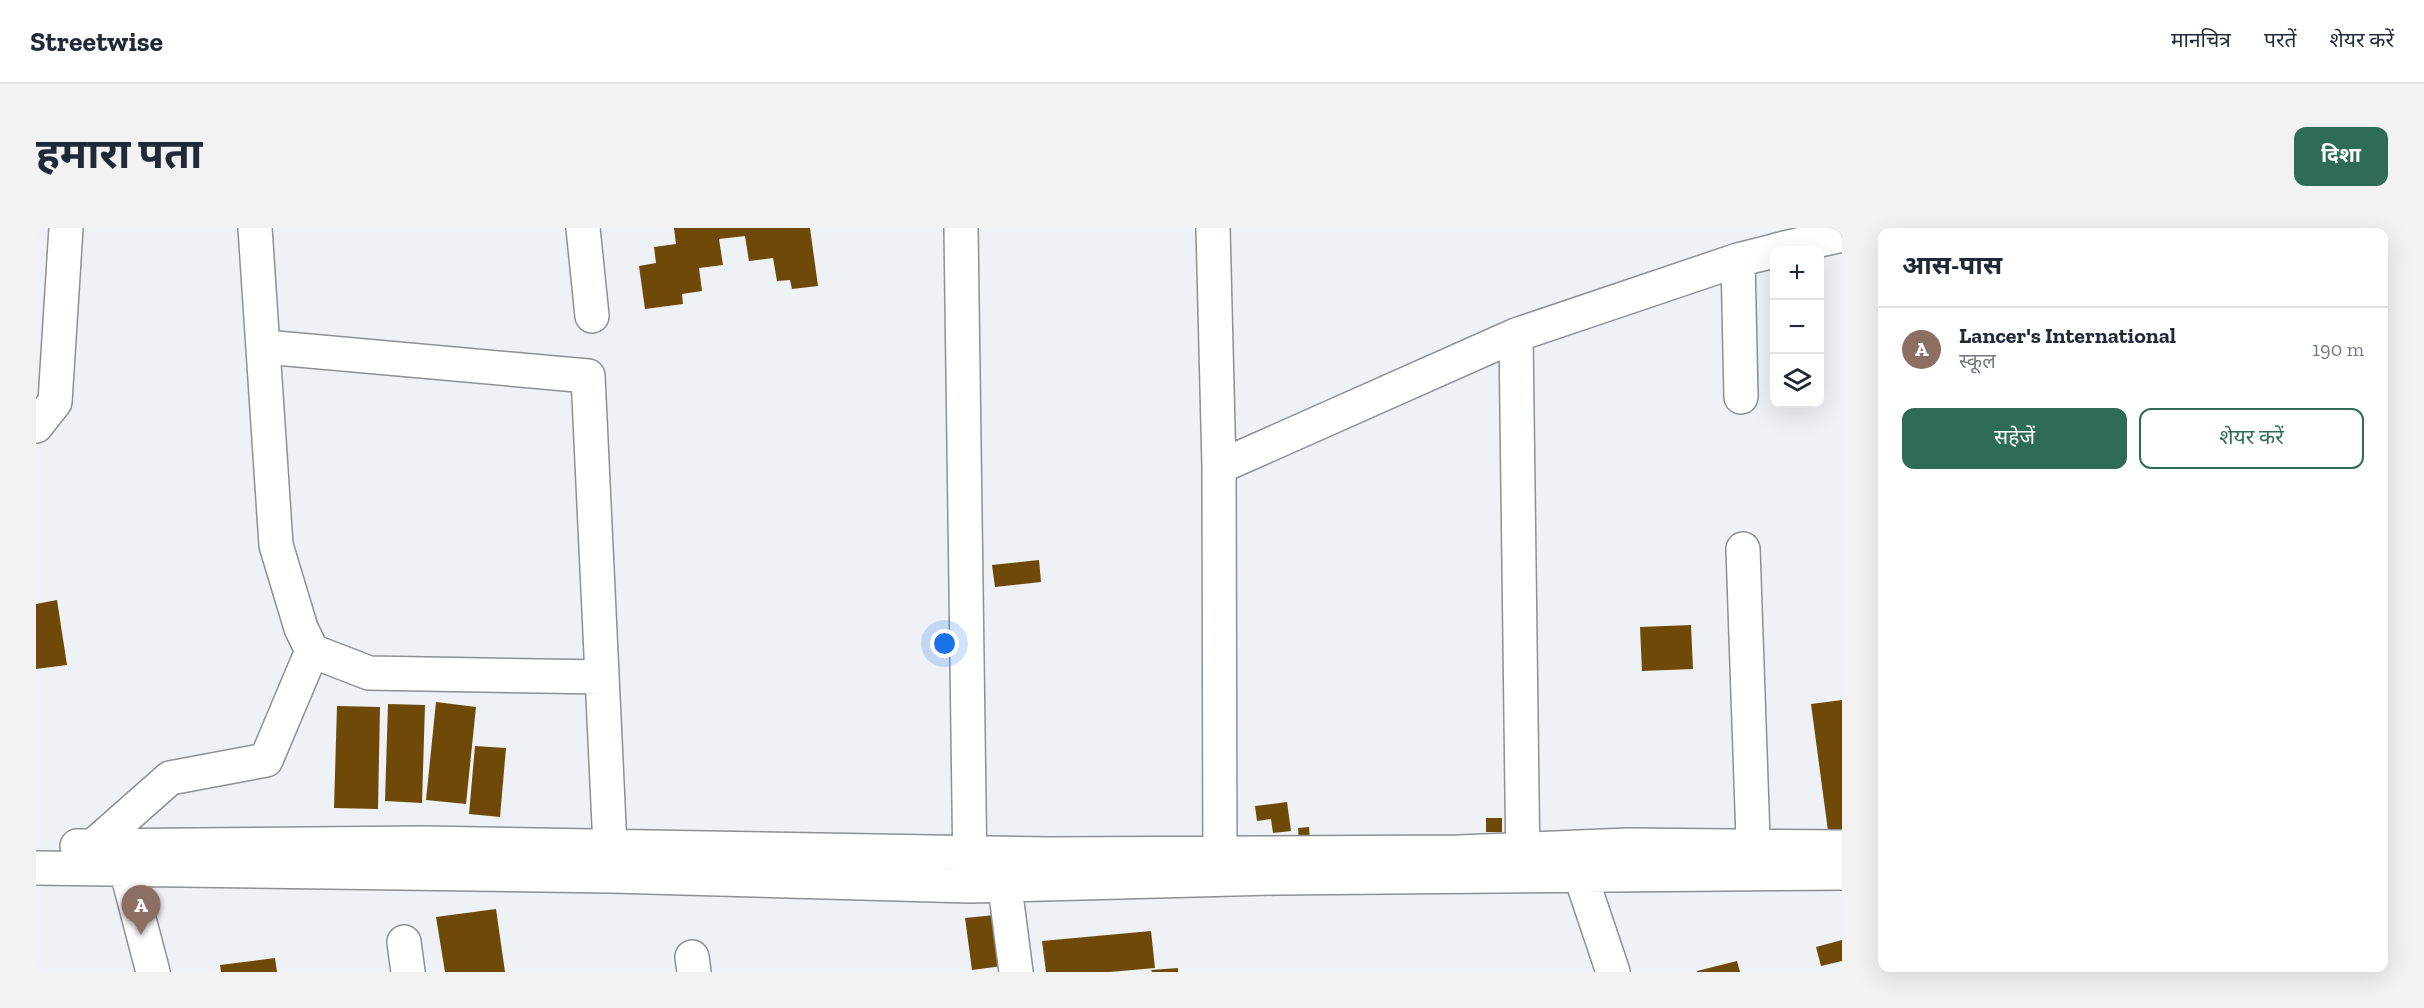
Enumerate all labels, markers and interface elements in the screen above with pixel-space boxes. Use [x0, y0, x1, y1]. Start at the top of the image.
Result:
text: Streetwise [30, 25, 163, 58]
text: मानचित्र [2171, 27, 2231, 52]
text: परतें [2264, 27, 2296, 52]
text: शेयर करें [2329, 27, 2394, 52]
button: दिशा [2294, 127, 2388, 186]
text: हमारा पता [36, 128, 202, 179]
map controls [1770, 246, 1824, 408]
button: + [1770, 246, 1824, 300]
text: आस-पास [1902, 249, 2002, 281]
button: − [1770, 300, 1824, 354]
text: Lancer's International [1959, 322, 2176, 349]
text: A [1915, 337, 1928, 361]
text: 190 m [2312, 337, 2364, 361]
text: स्कूल [1959, 349, 1996, 373]
button: layers [1770, 354, 1824, 408]
button: सहेजें [1902, 408, 2127, 469]
button: शेयर करें [2139, 408, 2364, 469]
your location [930, 629, 959, 658]
pin: A [122, 886, 160, 935]

